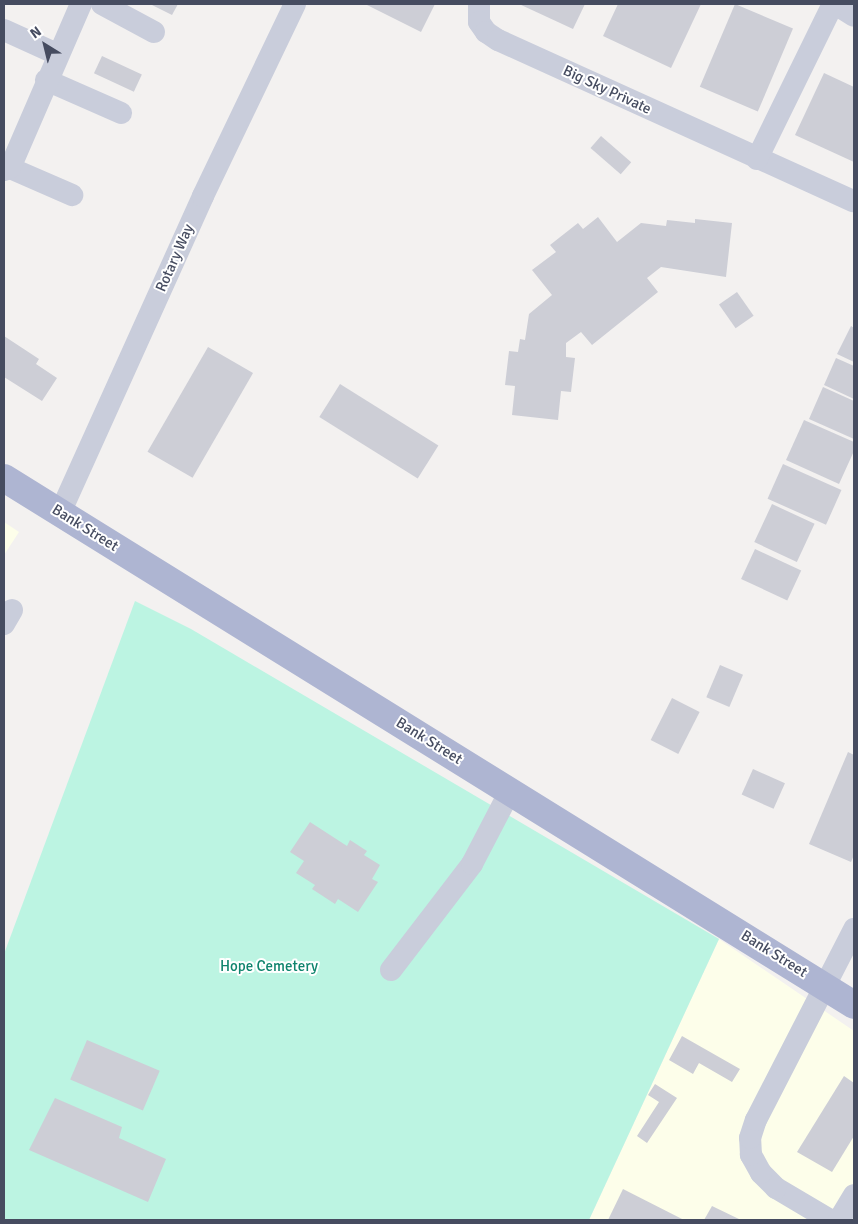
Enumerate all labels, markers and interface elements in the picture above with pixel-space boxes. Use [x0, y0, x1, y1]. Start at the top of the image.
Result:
north arrow [20, 20, 70, 70]
text: N [27, 23, 45, 42]
street label: Big Sky Private [560, 62, 654, 118]
street label: Rotary Way [152, 221, 198, 295]
street label: Bank Street [49, 501, 121, 555]
street label: Bank Street [393, 714, 465, 768]
street label: Bank Street [738, 927, 810, 981]
park label: Hope Cemetery [220, 958, 318, 976]

